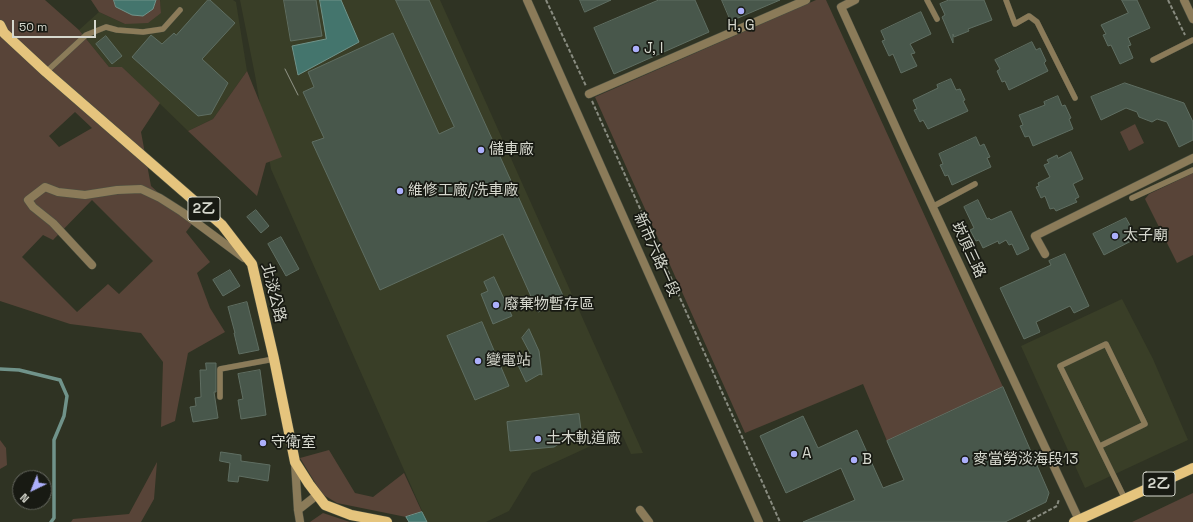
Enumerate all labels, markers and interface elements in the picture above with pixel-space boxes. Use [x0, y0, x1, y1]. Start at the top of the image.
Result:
marker: H, G [736, 6, 746, 16]
scale bar [14, 12, 98, 38]
place label: H, G [727, 17, 755, 35]
text: 50 m [19, 19, 47, 35]
place label: J, I [644, 40, 663, 58]
marker: J, I [631, 44, 641, 54]
place label: 儲車廠 [489, 141, 534, 159]
marker: 儲車廠 [476, 145, 486, 155]
place label: 維修工廠/洗車廠 [408, 182, 519, 200]
marker: 維修工廠/洗車廠 [395, 186, 405, 196]
road number: 2乙 [188, 197, 220, 221]
street label: 新市六路一段 [629, 210, 683, 300]
street label: 崁頂三路 [947, 219, 989, 281]
place label: 太子廟 [1123, 227, 1168, 245]
marker: 太子廟 [1110, 231, 1120, 241]
street label: 北淡公路 [257, 262, 289, 324]
place label: 廢棄物暫存區 [504, 296, 594, 314]
marker: 廢棄物暫存區 [491, 300, 501, 310]
place label: 變電站 [486, 352, 531, 370]
marker: 變電站 [473, 356, 483, 366]
place label: 土木軌道廠 [546, 430, 621, 448]
place label: 守衛室 [271, 434, 316, 452]
marker: 土木軌道廠 [533, 434, 543, 444]
marker: 守衛室 [258, 438, 268, 448]
place label: A [802, 445, 811, 463]
marker: A [789, 449, 799, 459]
place label: B [862, 451, 872, 469]
place label: 麥當勞淡海段13 [973, 451, 1078, 469]
marker: B [849, 455, 859, 465]
marker: 麥當勞淡海段13 [960, 455, 970, 465]
north arrow [12, 470, 52, 510]
road number: 2乙 [1143, 472, 1175, 496]
text: N [17, 490, 32, 506]

